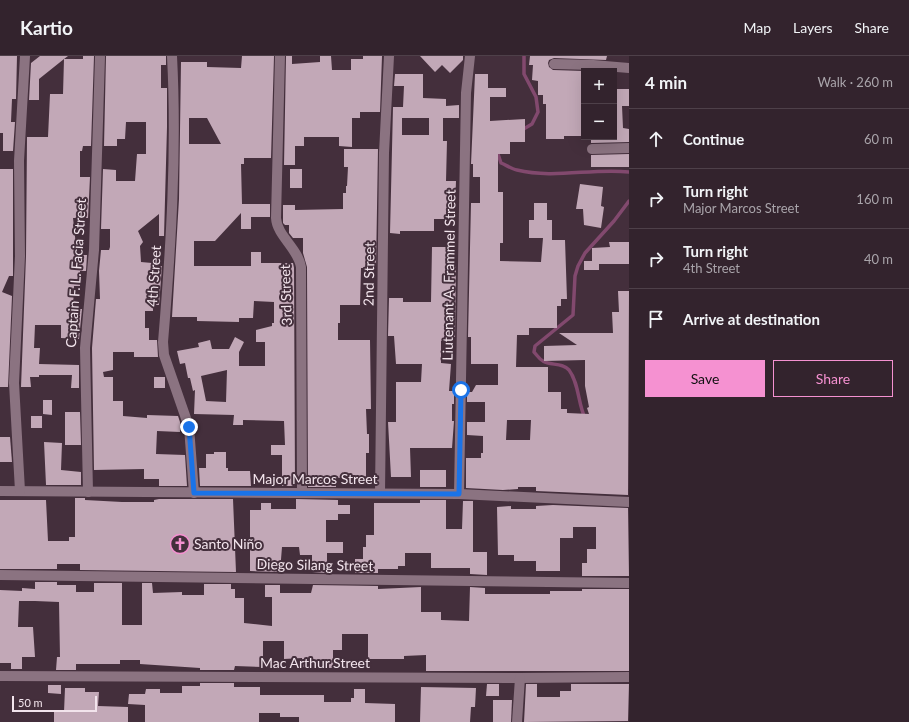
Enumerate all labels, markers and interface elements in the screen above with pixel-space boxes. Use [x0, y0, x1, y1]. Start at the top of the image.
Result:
text: Kartio [20, 16, 73, 39]
text: Map [743, 19, 771, 36]
text: Layers [793, 19, 833, 36]
text: Share [855, 19, 889, 36]
map controls [581, 68, 617, 140]
button: + [581, 68, 617, 104]
text: 4 min [645, 72, 687, 93]
text: Walk · 260 m [817, 74, 893, 90]
button: − [581, 104, 617, 140]
icon: ahead [645, 128, 667, 150]
text: Continue [683, 130, 744, 148]
text: 60 m [864, 131, 893, 147]
text: Turn right [683, 182, 748, 200]
icon: right [645, 188, 667, 210]
street label: Liutenant A. Frammel Street [439, 189, 458, 361]
text: 160 m [856, 191, 893, 207]
street label: Captain F. L. Facia Street [62, 198, 89, 348]
text: Major Marcos Street [683, 200, 799, 216]
street label: 2nd Street [359, 242, 378, 306]
text: Turn right [683, 242, 748, 260]
street label: 4th Street [143, 245, 164, 307]
icon: right [645, 248, 667, 270]
text: 40 m [864, 251, 893, 267]
text: 4th Street [683, 260, 740, 276]
street label: 3rd Street [276, 264, 295, 326]
icon: arrive [645, 308, 667, 330]
text: Arrive at destination [683, 310, 820, 328]
button: Save [645, 360, 765, 397]
button: Share [773, 360, 893, 397]
route start [452, 381, 470, 399]
route end [180, 418, 198, 436]
street label: Major Marcos Street [253, 470, 378, 487]
church icon: Santo Niño [169, 533, 191, 555]
place label: Santo Niño [194, 535, 262, 552]
street label: Diego Silang Street [257, 555, 373, 574]
street label: Mac Arthur Street [260, 654, 370, 671]
scale bar [12, 694, 97, 713]
text: 50 m [18, 696, 43, 709]

